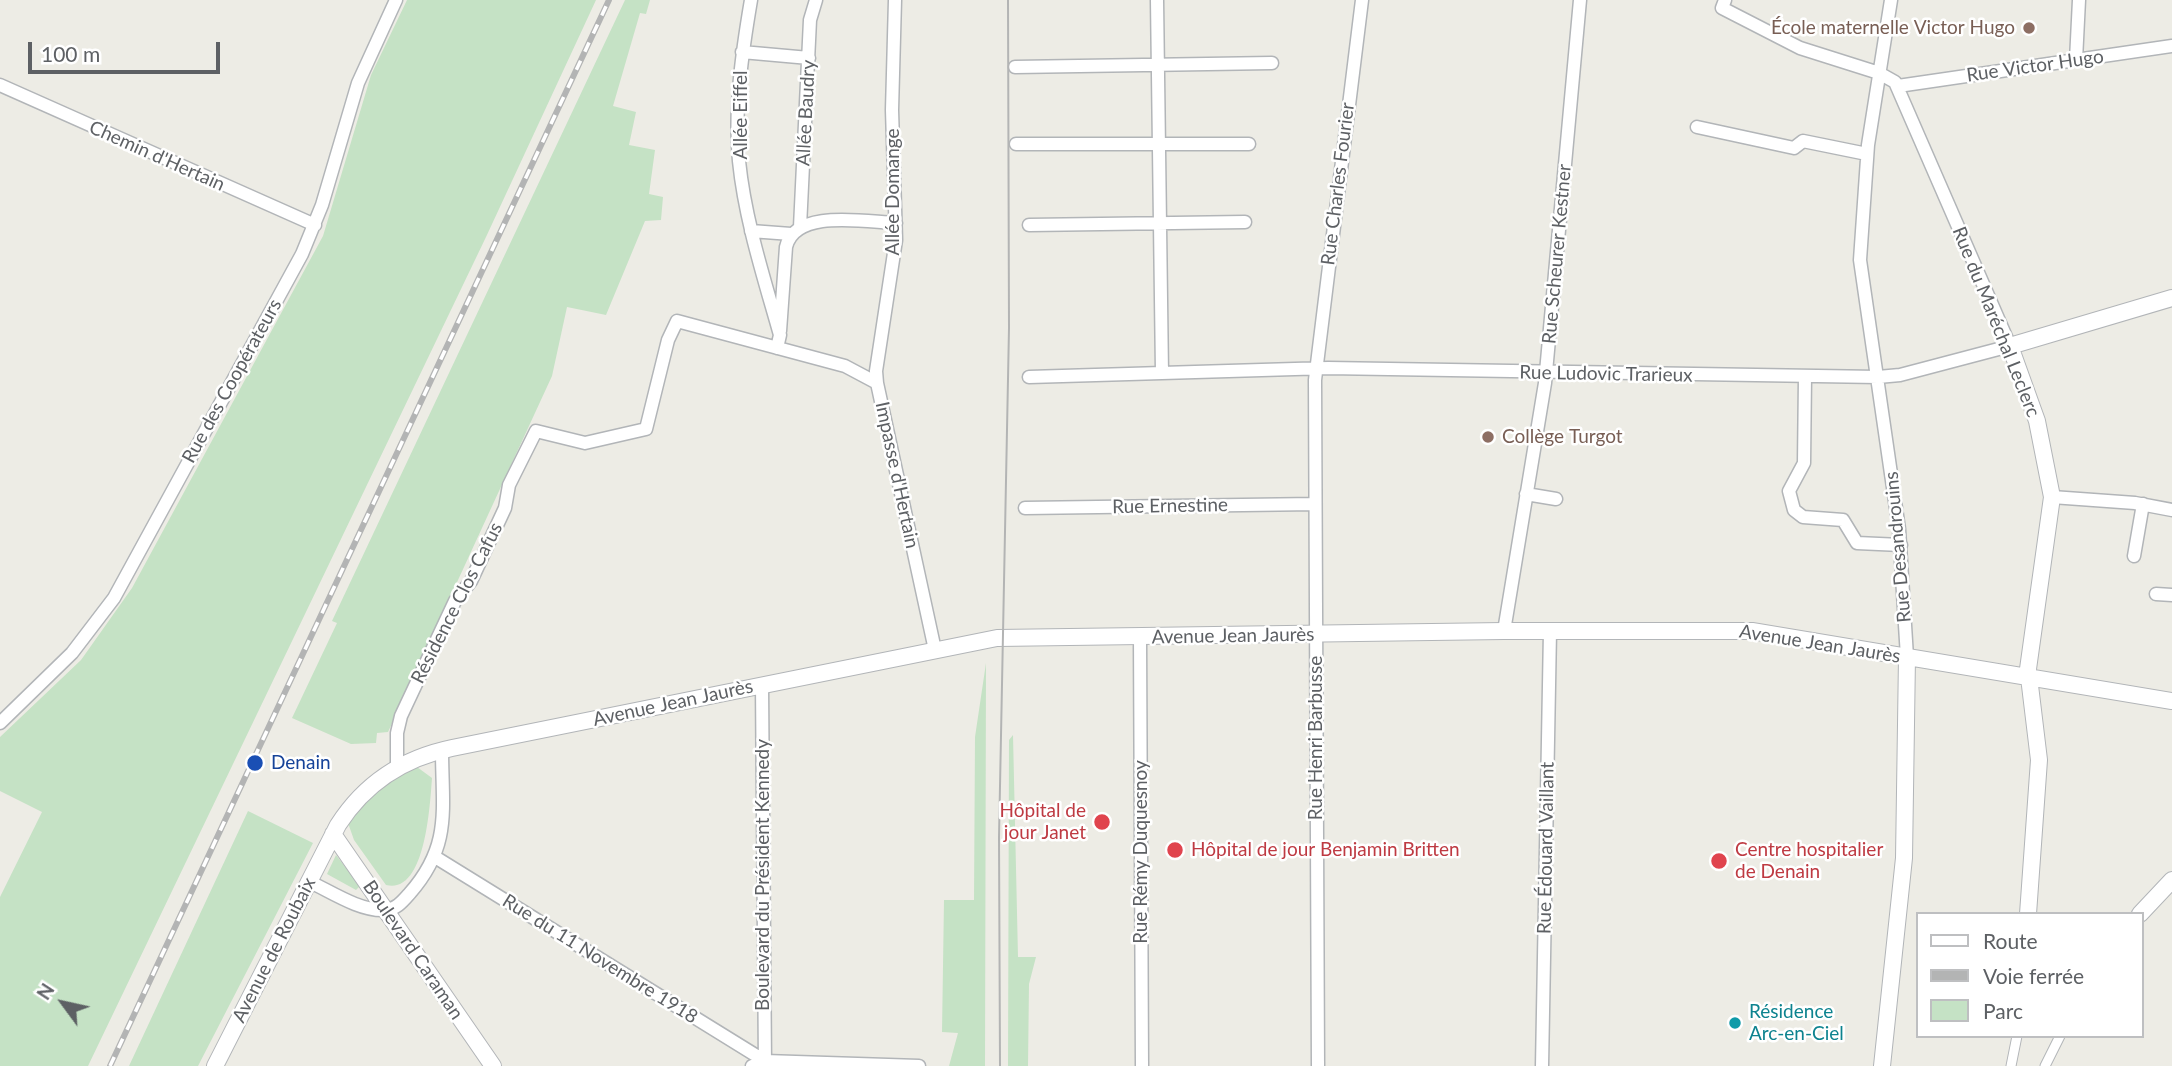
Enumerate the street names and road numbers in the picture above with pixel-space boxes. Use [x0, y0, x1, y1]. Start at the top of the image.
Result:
street label: Rue Victor Hugo [1965, 45, 2105, 87]
street label: Allée Baudry [792, 59, 820, 167]
street label: Allée Eiffel [730, 70, 752, 160]
street label: Rue Charles Fourier [1317, 101, 1359, 267]
street label: Chemin d'Hertain [86, 116, 228, 196]
street label: Allée Domange [882, 128, 904, 256]
street label: Rue Scheurer Kestner [1538, 163, 1576, 345]
street label: Rue du Maréchal Leclerc [1947, 224, 2045, 420]
street label: Rue des Coopérateurs [177, 295, 287, 467]
street label: Rue Ludovic Trarieux [1519, 361, 1693, 387]
street label: Impasse d'Hertain [870, 400, 924, 550]
street label: Rue Desandrouins [1880, 471, 1916, 623]
street label: Rue Ernestine [1112, 494, 1228, 518]
street label: Résidence Clos Cafus [407, 519, 507, 687]
street label: Avenue Jean Jaurès [1738, 620, 1902, 668]
street label: Avenue Jean Jaurès [1151, 623, 1315, 649]
street label: Rue Henri Barbusse [1305, 656, 1327, 820]
street label: Avenue Jean Jaurès [591, 675, 755, 731]
street label: Boulevard du Président Kennedy [752, 739, 774, 1011]
street label: Rue Rémy Duquesnoy [1130, 760, 1152, 944]
street label: Rue Édouard Vaillant [1533, 762, 1559, 934]
street label: Avenue de Roubaix [228, 874, 320, 1026]
street label: Boulevard Caraman [358, 876, 468, 1024]
street label: Rue du 11 Novembre 1918 [498, 889, 702, 1029]

